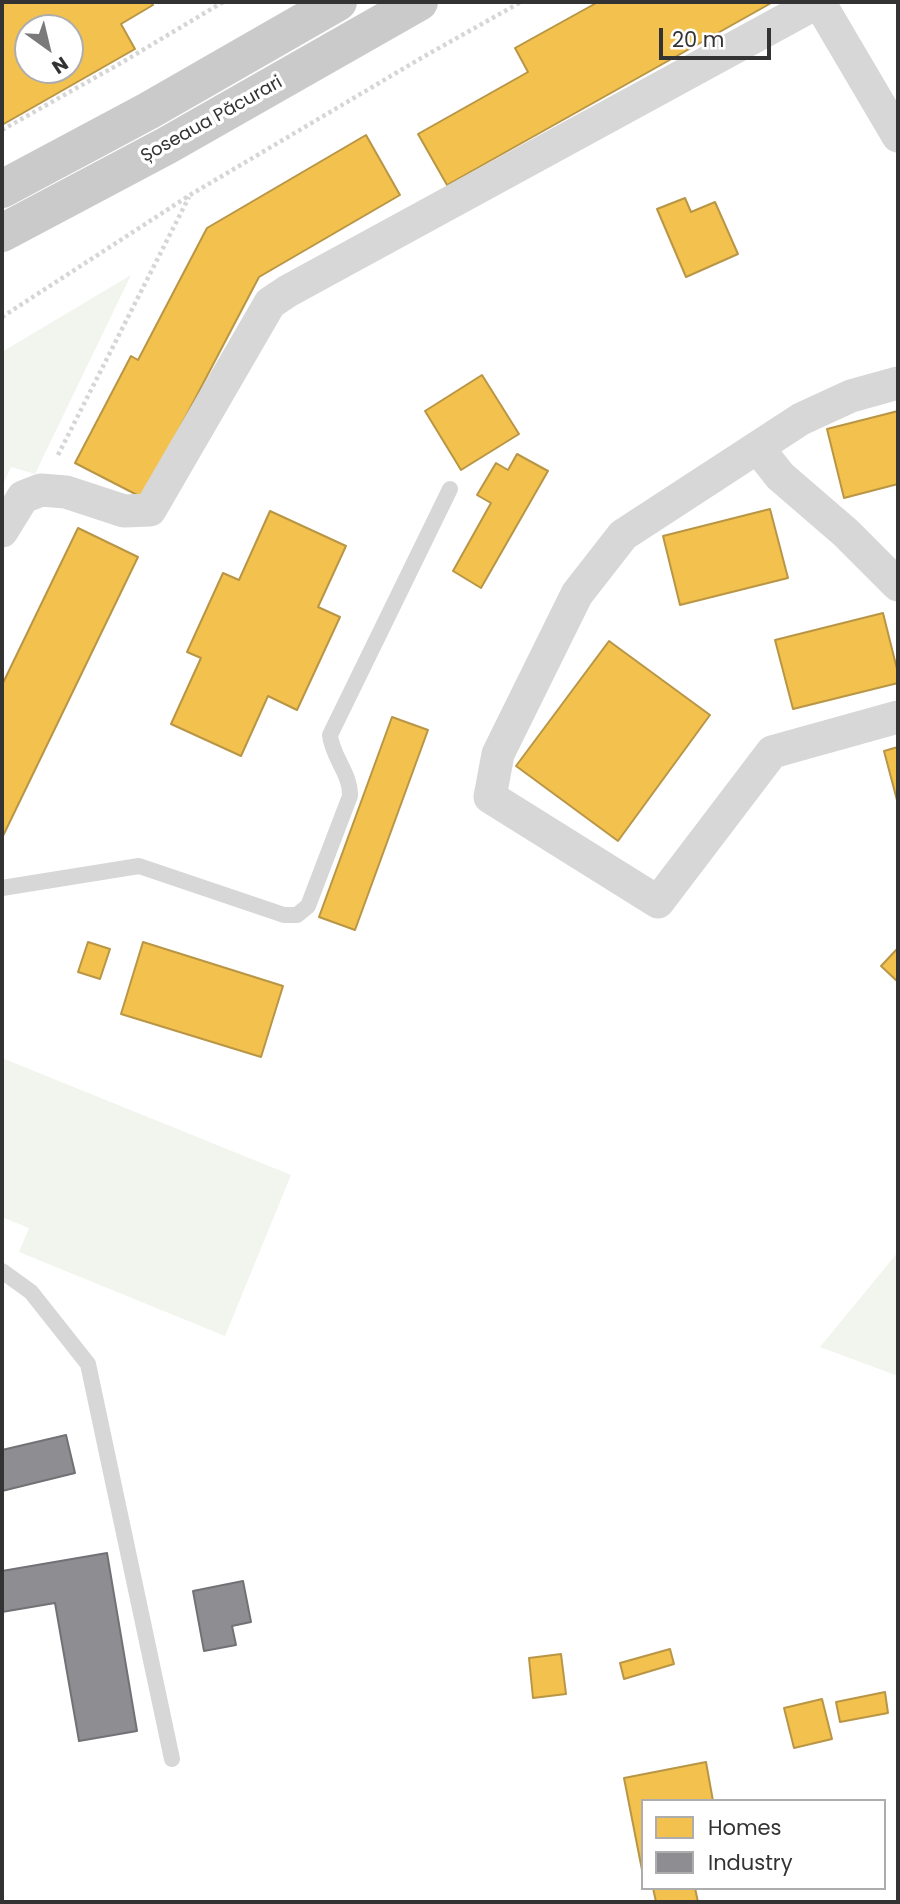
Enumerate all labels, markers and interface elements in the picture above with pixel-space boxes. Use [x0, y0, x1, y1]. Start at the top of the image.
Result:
north arrow [14, 14, 84, 84]
scale bar [662, 14, 774, 58]
text: 20 m [672, 25, 725, 54]
text: N [46, 50, 73, 80]
street label: Șoseaua Păcurari [138, 72, 286, 168]
legend [641, 1799, 886, 1890]
text: Homes [708, 1813, 782, 1842]
text: Industry [708, 1848, 793, 1877]

